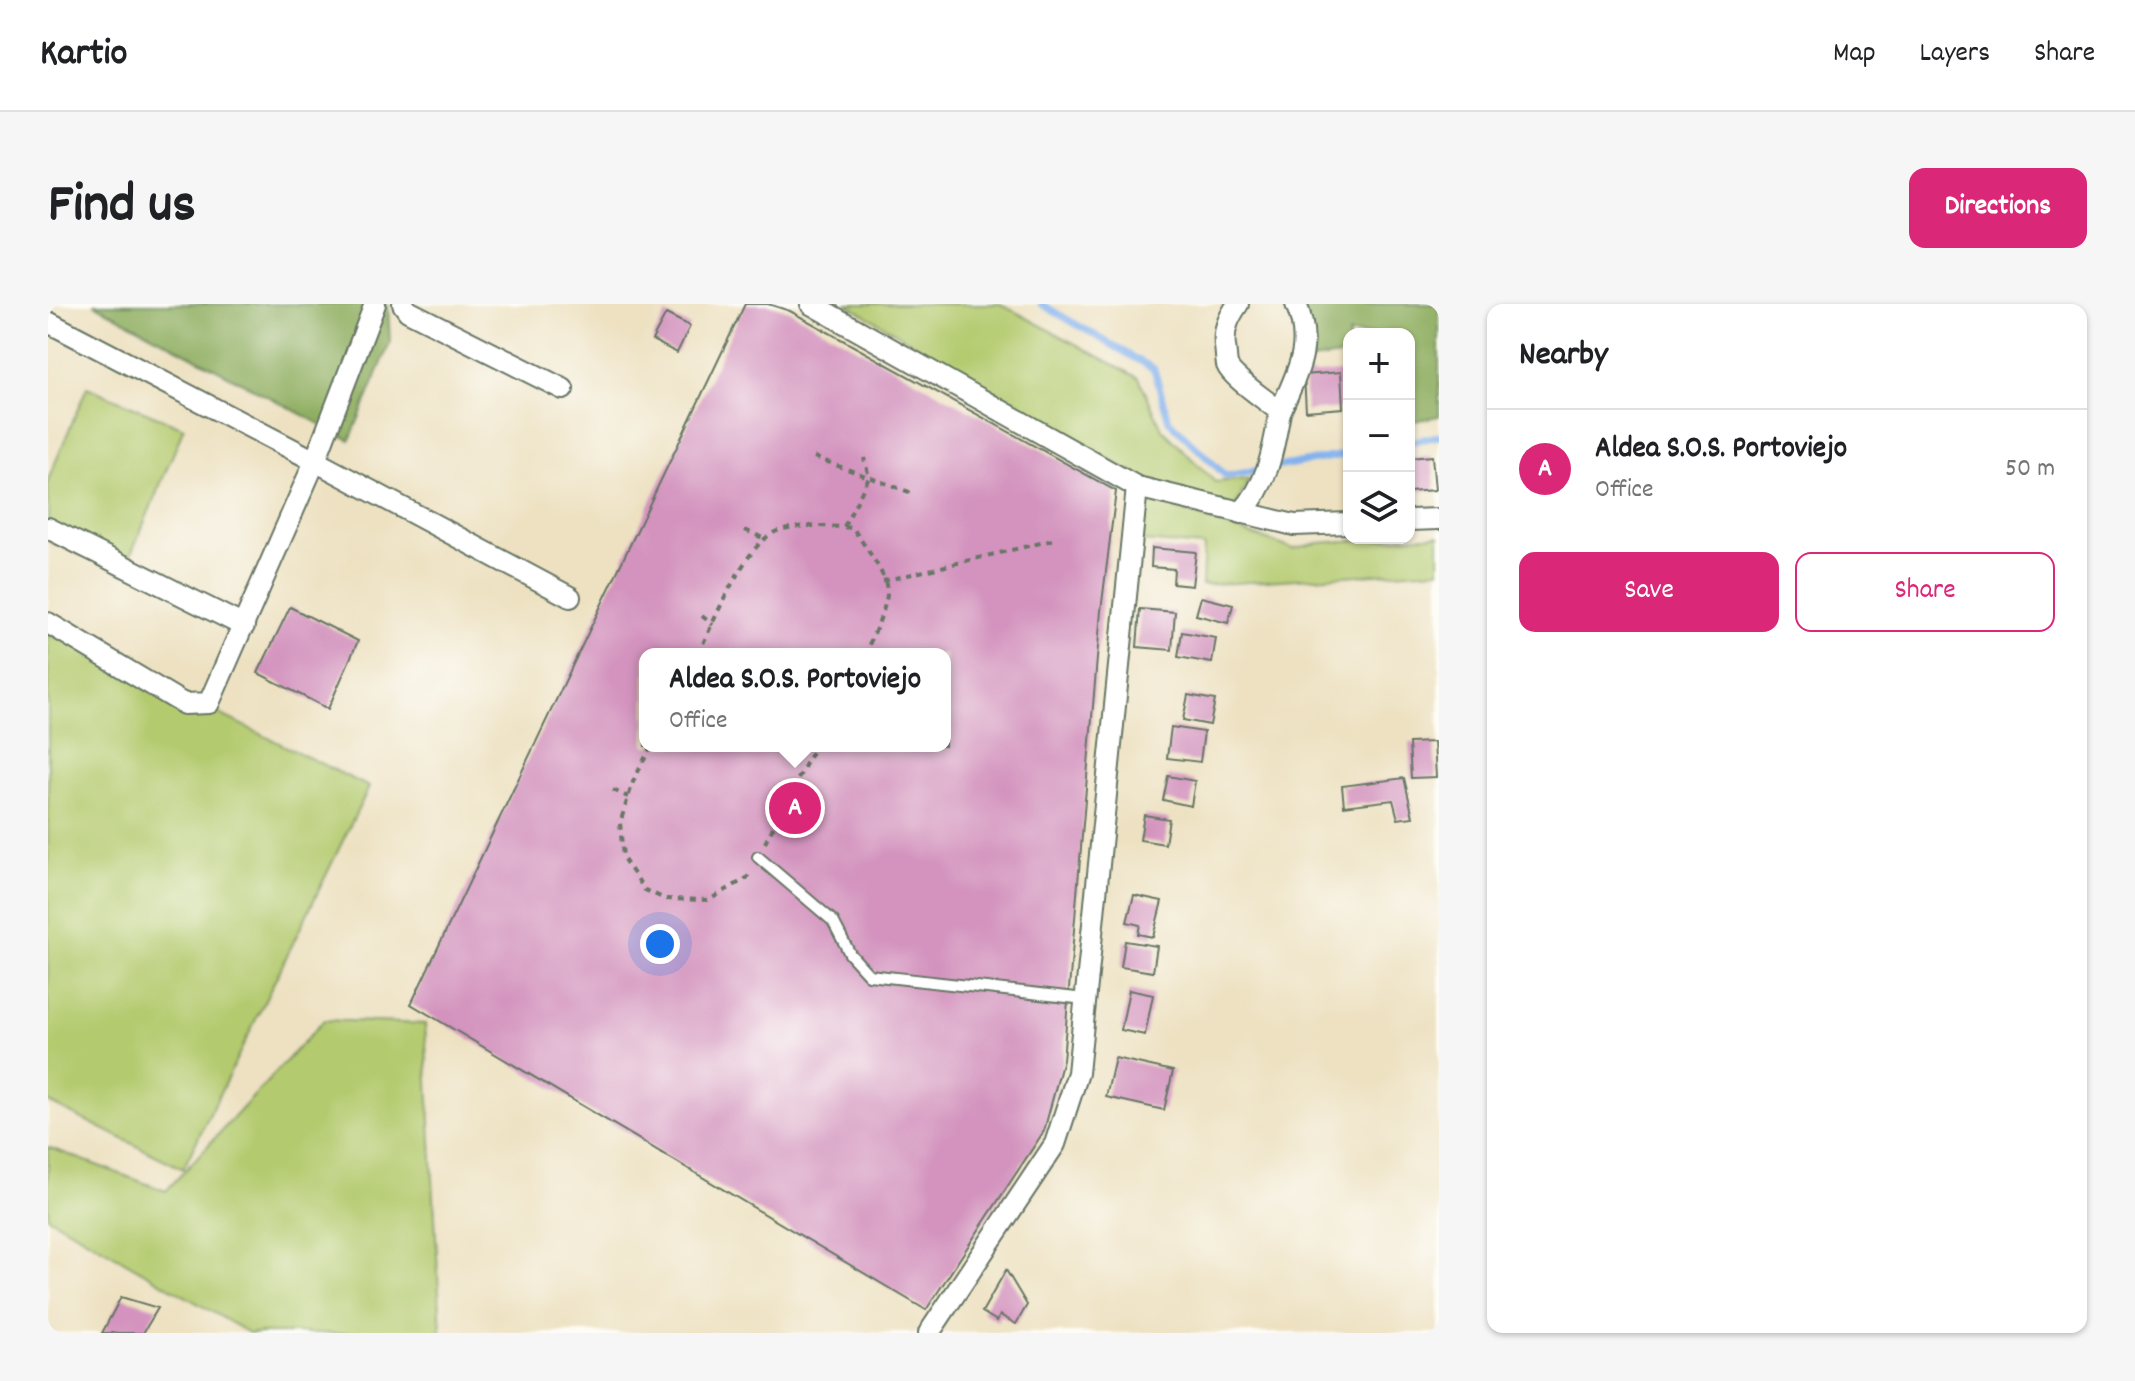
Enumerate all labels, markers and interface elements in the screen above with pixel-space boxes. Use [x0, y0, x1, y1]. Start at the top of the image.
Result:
text: Kartio [40, 28, 127, 83]
text: Map [1833, 35, 1876, 75]
text: Layers [1920, 35, 1990, 75]
text: Share [2034, 35, 2095, 75]
text: Find us [48, 168, 196, 248]
button: Directions [1909, 168, 2087, 248]
map controls [1343, 328, 1415, 544]
button: + [1343, 328, 1415, 400]
text: Nearby [1519, 332, 1608, 381]
button: − [1343, 400, 1415, 472]
text: Aldea S.O.S. Portoviejo [1595, 429, 1847, 472]
text: A [1538, 451, 1552, 488]
text: 50 m [2005, 451, 2055, 488]
button: layers [1343, 472, 1415, 544]
text: Office [1595, 472, 1653, 509]
button: Save [1519, 552, 1779, 632]
button: Share [1795, 552, 2055, 632]
popup [639, 648, 951, 752]
text: Aldea S.O.S. Portoviejo [669, 660, 921, 703]
text: Office [669, 703, 727, 740]
pin: A [769, 778, 821, 838]
your location [640, 924, 680, 964]

